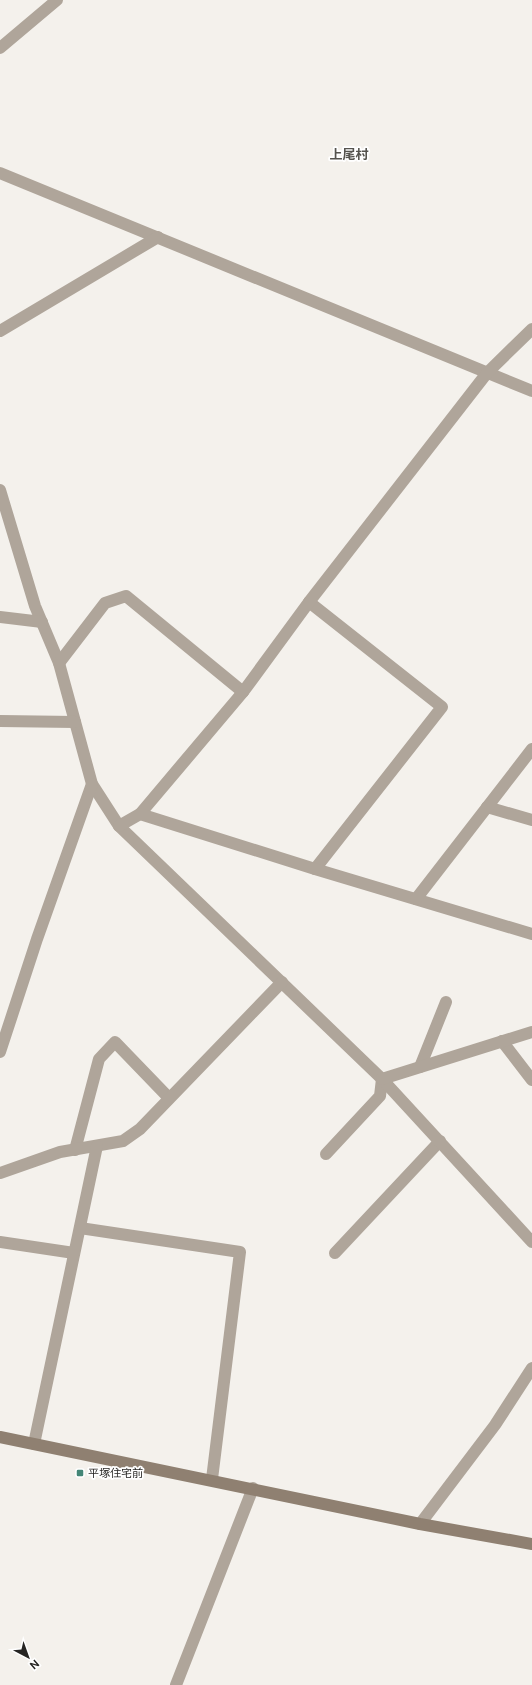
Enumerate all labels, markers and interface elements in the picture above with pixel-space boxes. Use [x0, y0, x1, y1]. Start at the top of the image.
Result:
district label: 上尾村 [329, 146, 369, 163]
place label: 平塚住宅前 [88, 1466, 143, 1480]
marker: 平塚住宅前 [75, 1468, 85, 1478]
north arrow [8, 1637, 48, 1677]
text: N [27, 1657, 42, 1672]

